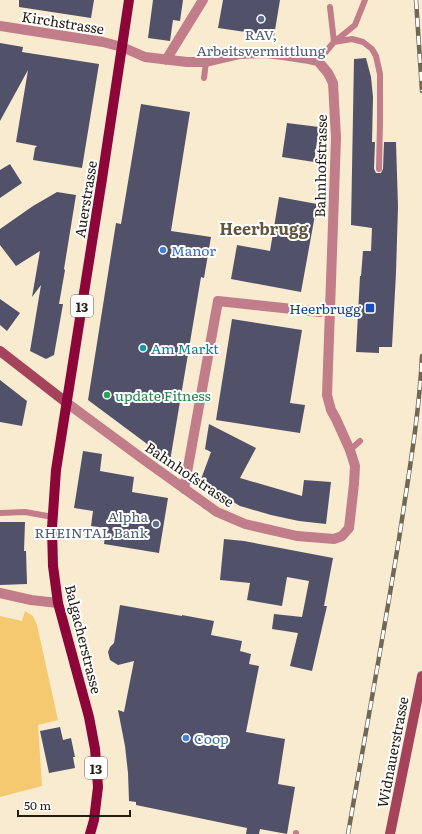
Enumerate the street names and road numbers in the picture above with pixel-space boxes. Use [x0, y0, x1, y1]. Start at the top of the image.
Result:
street label: Kirchstrasse [20, 6, 106, 38]
street label: Bahnhofstrasse [309, 114, 331, 218]
street label: Auerstrasse [69, 159, 101, 239]
road number: 13 [71, 295, 93, 317]
street label: Bahnhofstrasse [142, 437, 238, 511]
street label: Balgacherstrasse [61, 582, 107, 696]
street label: Widnauerstrasse [371, 695, 413, 809]
road number: 13 [85, 757, 107, 779]

